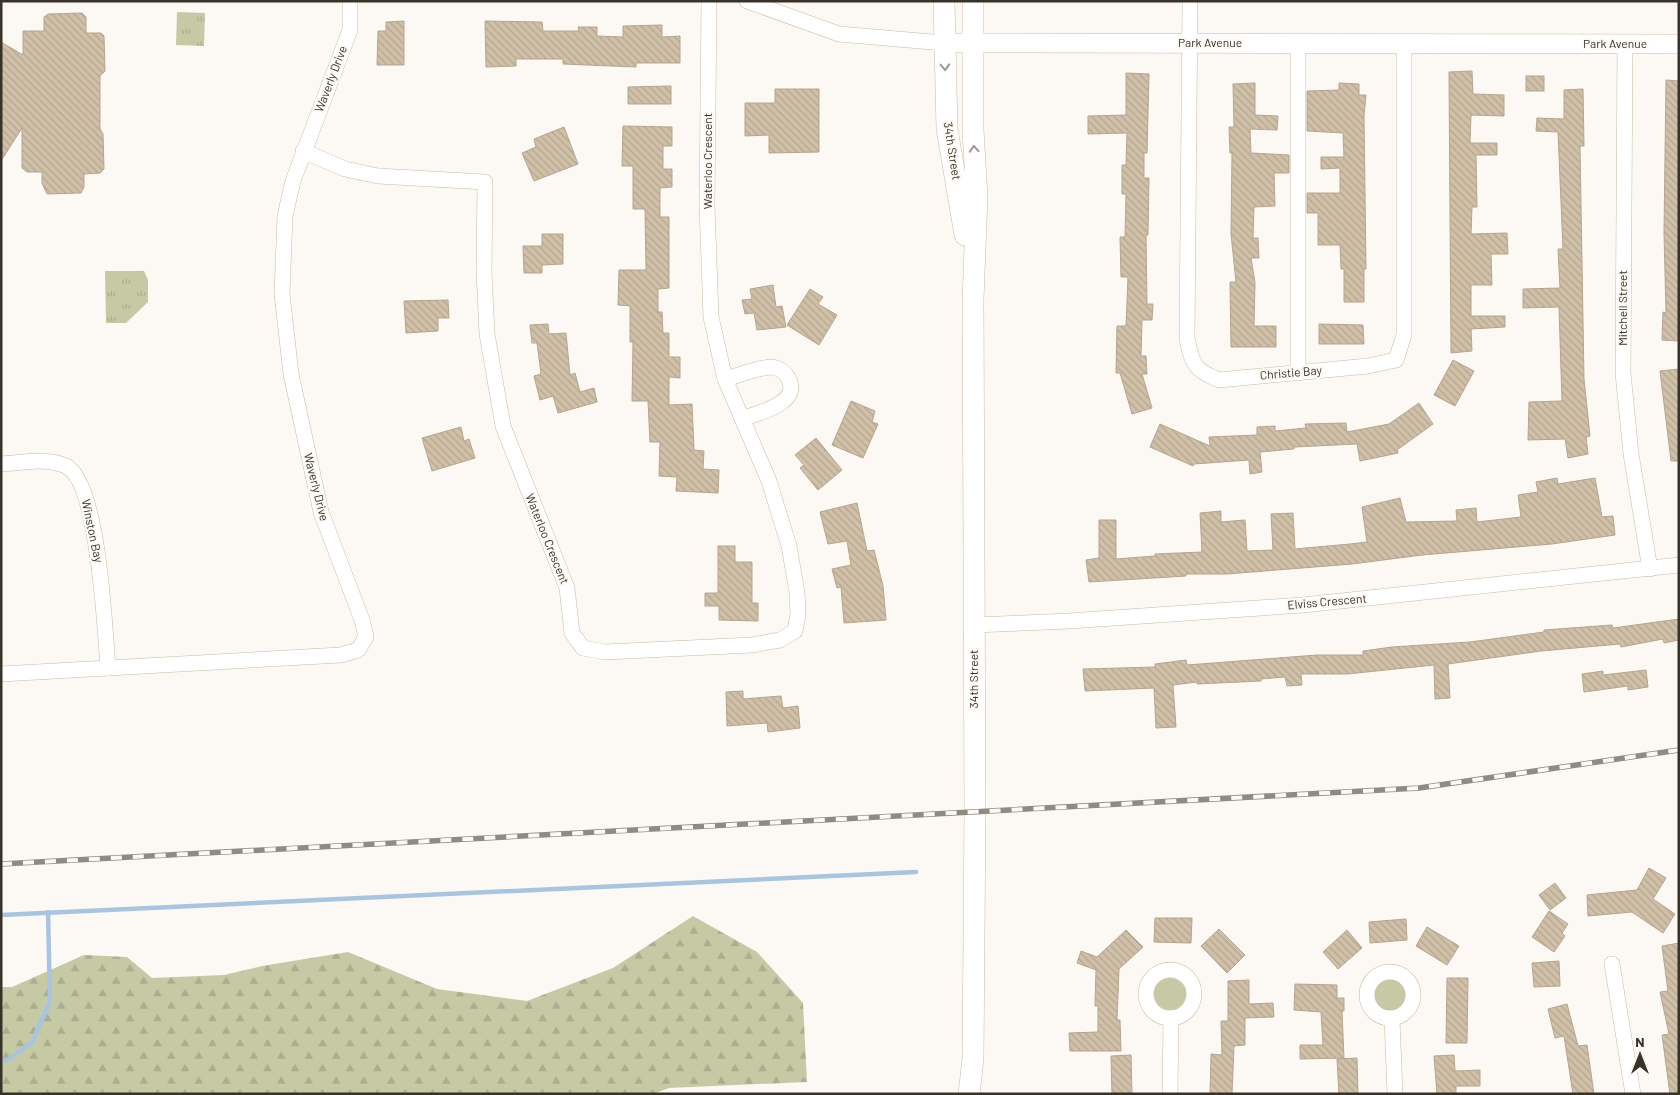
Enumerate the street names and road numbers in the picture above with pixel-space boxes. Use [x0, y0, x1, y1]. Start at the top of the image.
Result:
street label: Park Avenue [1178, 35, 1242, 49]
street label: Park Avenue [1583, 36, 1647, 50]
street label: Waverly Drive [311, 44, 349, 114]
street label: Waterloo Crescent [700, 113, 714, 209]
street label: 34th Street [941, 121, 965, 181]
street label: Mitchell Street [1615, 270, 1629, 346]
street label: Christie Bay [1259, 362, 1323, 382]
street label: Waverly Drive [302, 451, 332, 522]
street label: Waterloo Crescent [523, 491, 572, 586]
street label: Winston Bay [79, 498, 107, 564]
street label: Elviss Crescent [1287, 591, 1367, 611]
street label: 34th Street [966, 650, 980, 708]

